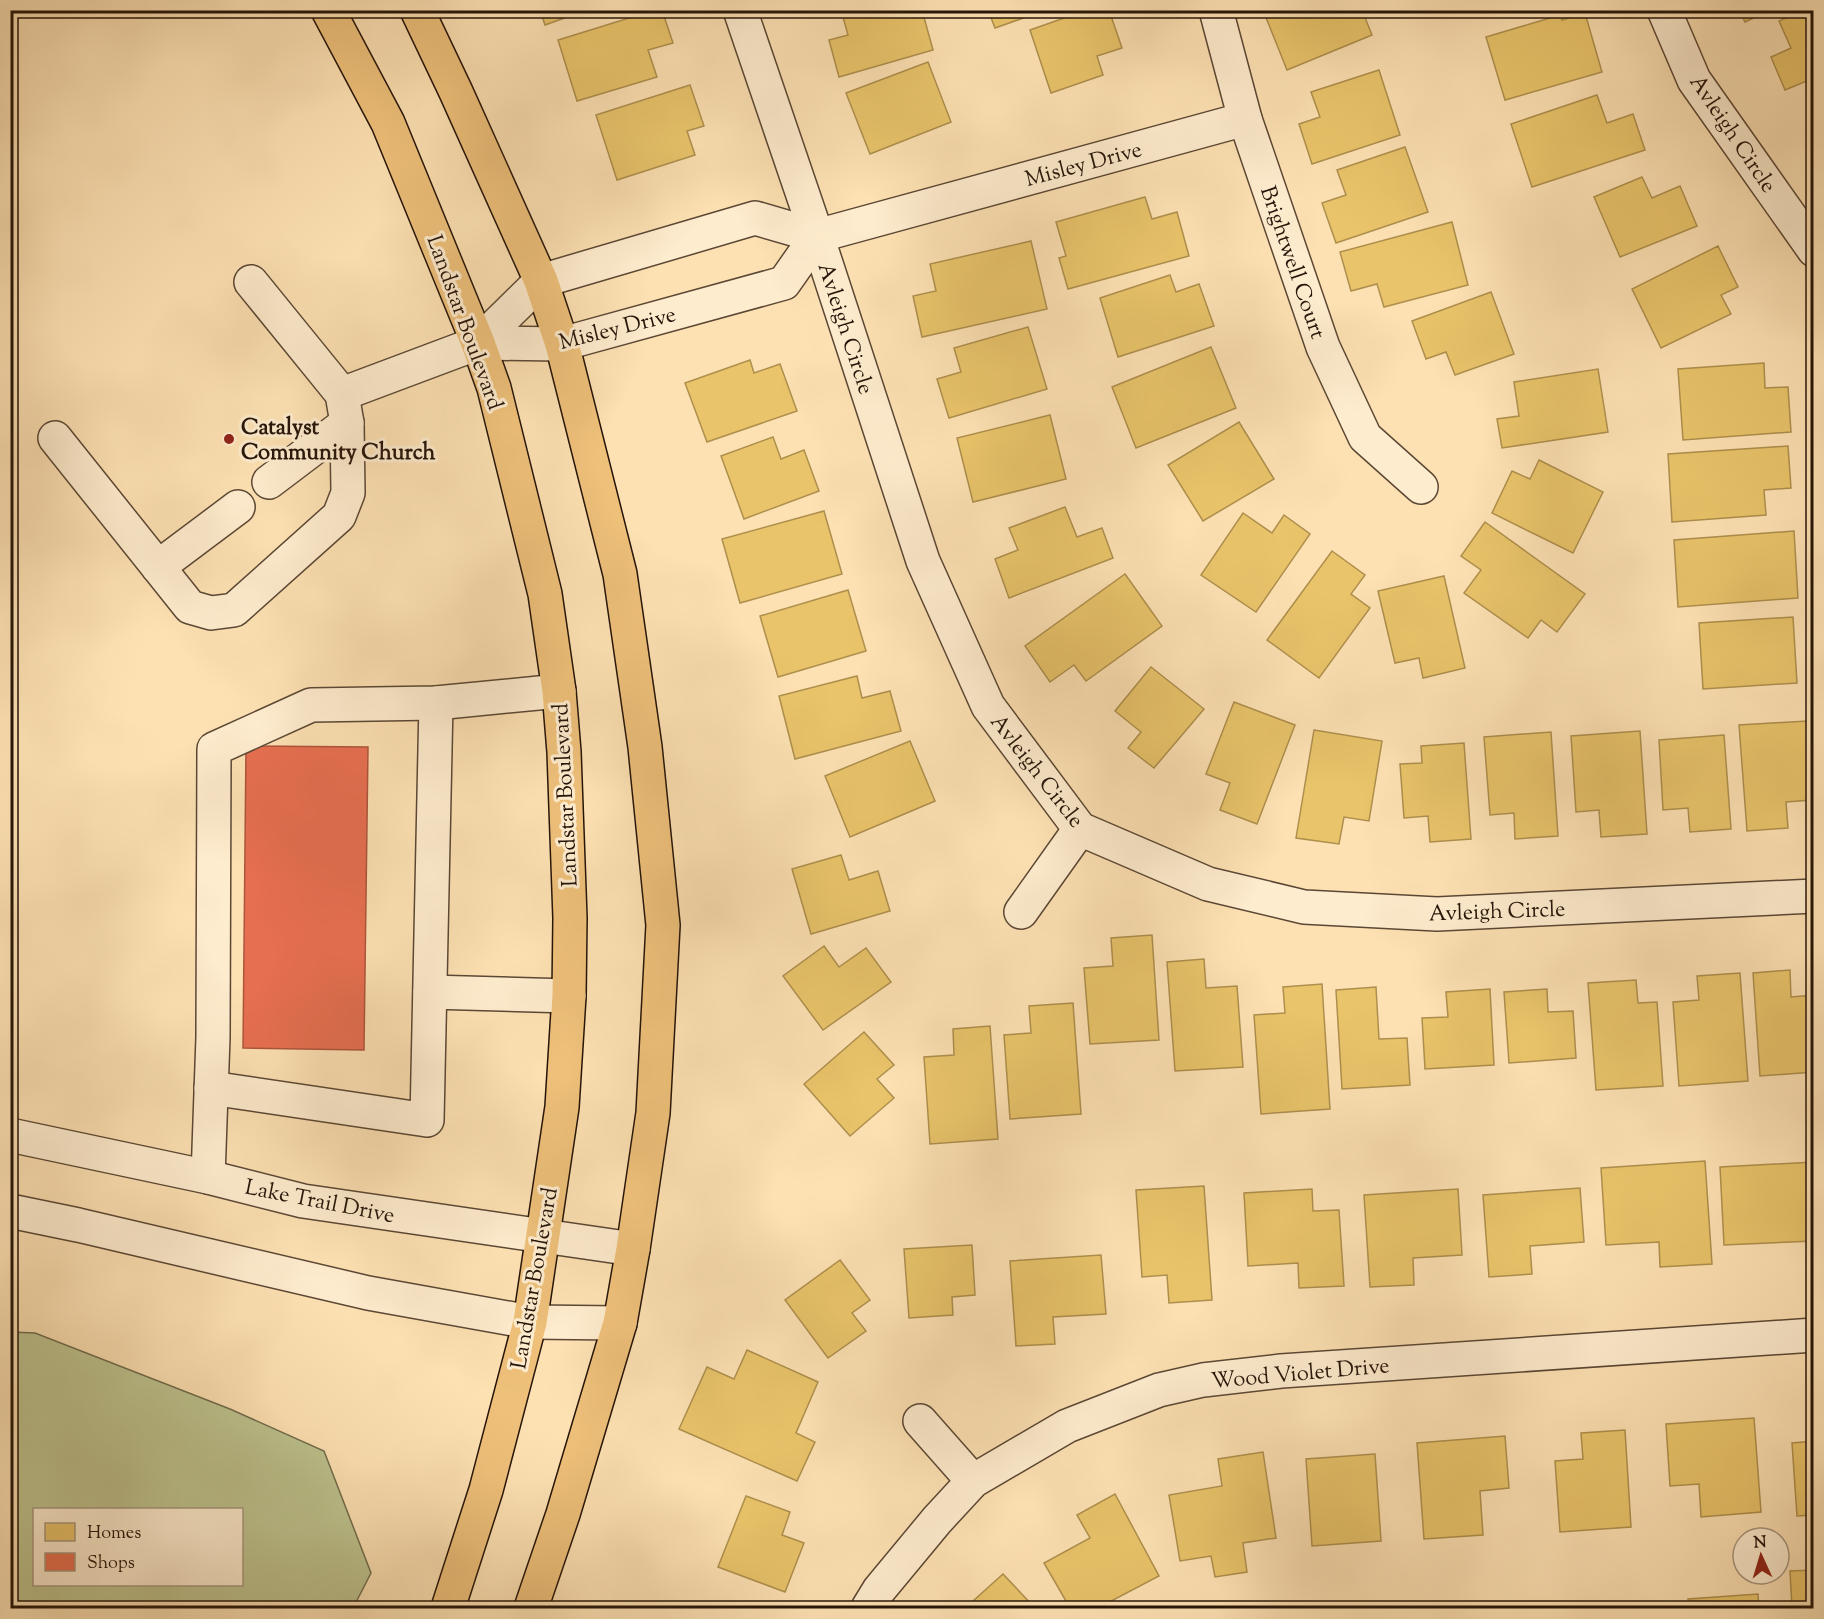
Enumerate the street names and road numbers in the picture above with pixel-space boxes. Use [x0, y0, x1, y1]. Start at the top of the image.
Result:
street label: Avleigh Circle [1680, 69, 1783, 200]
street label: Misley Drive [1022, 135, 1146, 197]
street label: Brightwell Court [1250, 182, 1332, 344]
street label: Landstar Boulevard [417, 231, 510, 415]
street label: Avleigh Circle [808, 259, 880, 399]
street label: Misley Drive [556, 300, 680, 360]
street label: Landstar Boulevard [546, 702, 588, 888]
street label: Avleigh Circle [981, 708, 1090, 835]
street label: Avleigh Circle [1428, 895, 1566, 931]
street label: Lake Trail Drive [242, 1173, 397, 1233]
street label: Landstar Boulevard [504, 1185, 568, 1372]
street label: Wood Violet Drive [1210, 1351, 1391, 1399]

